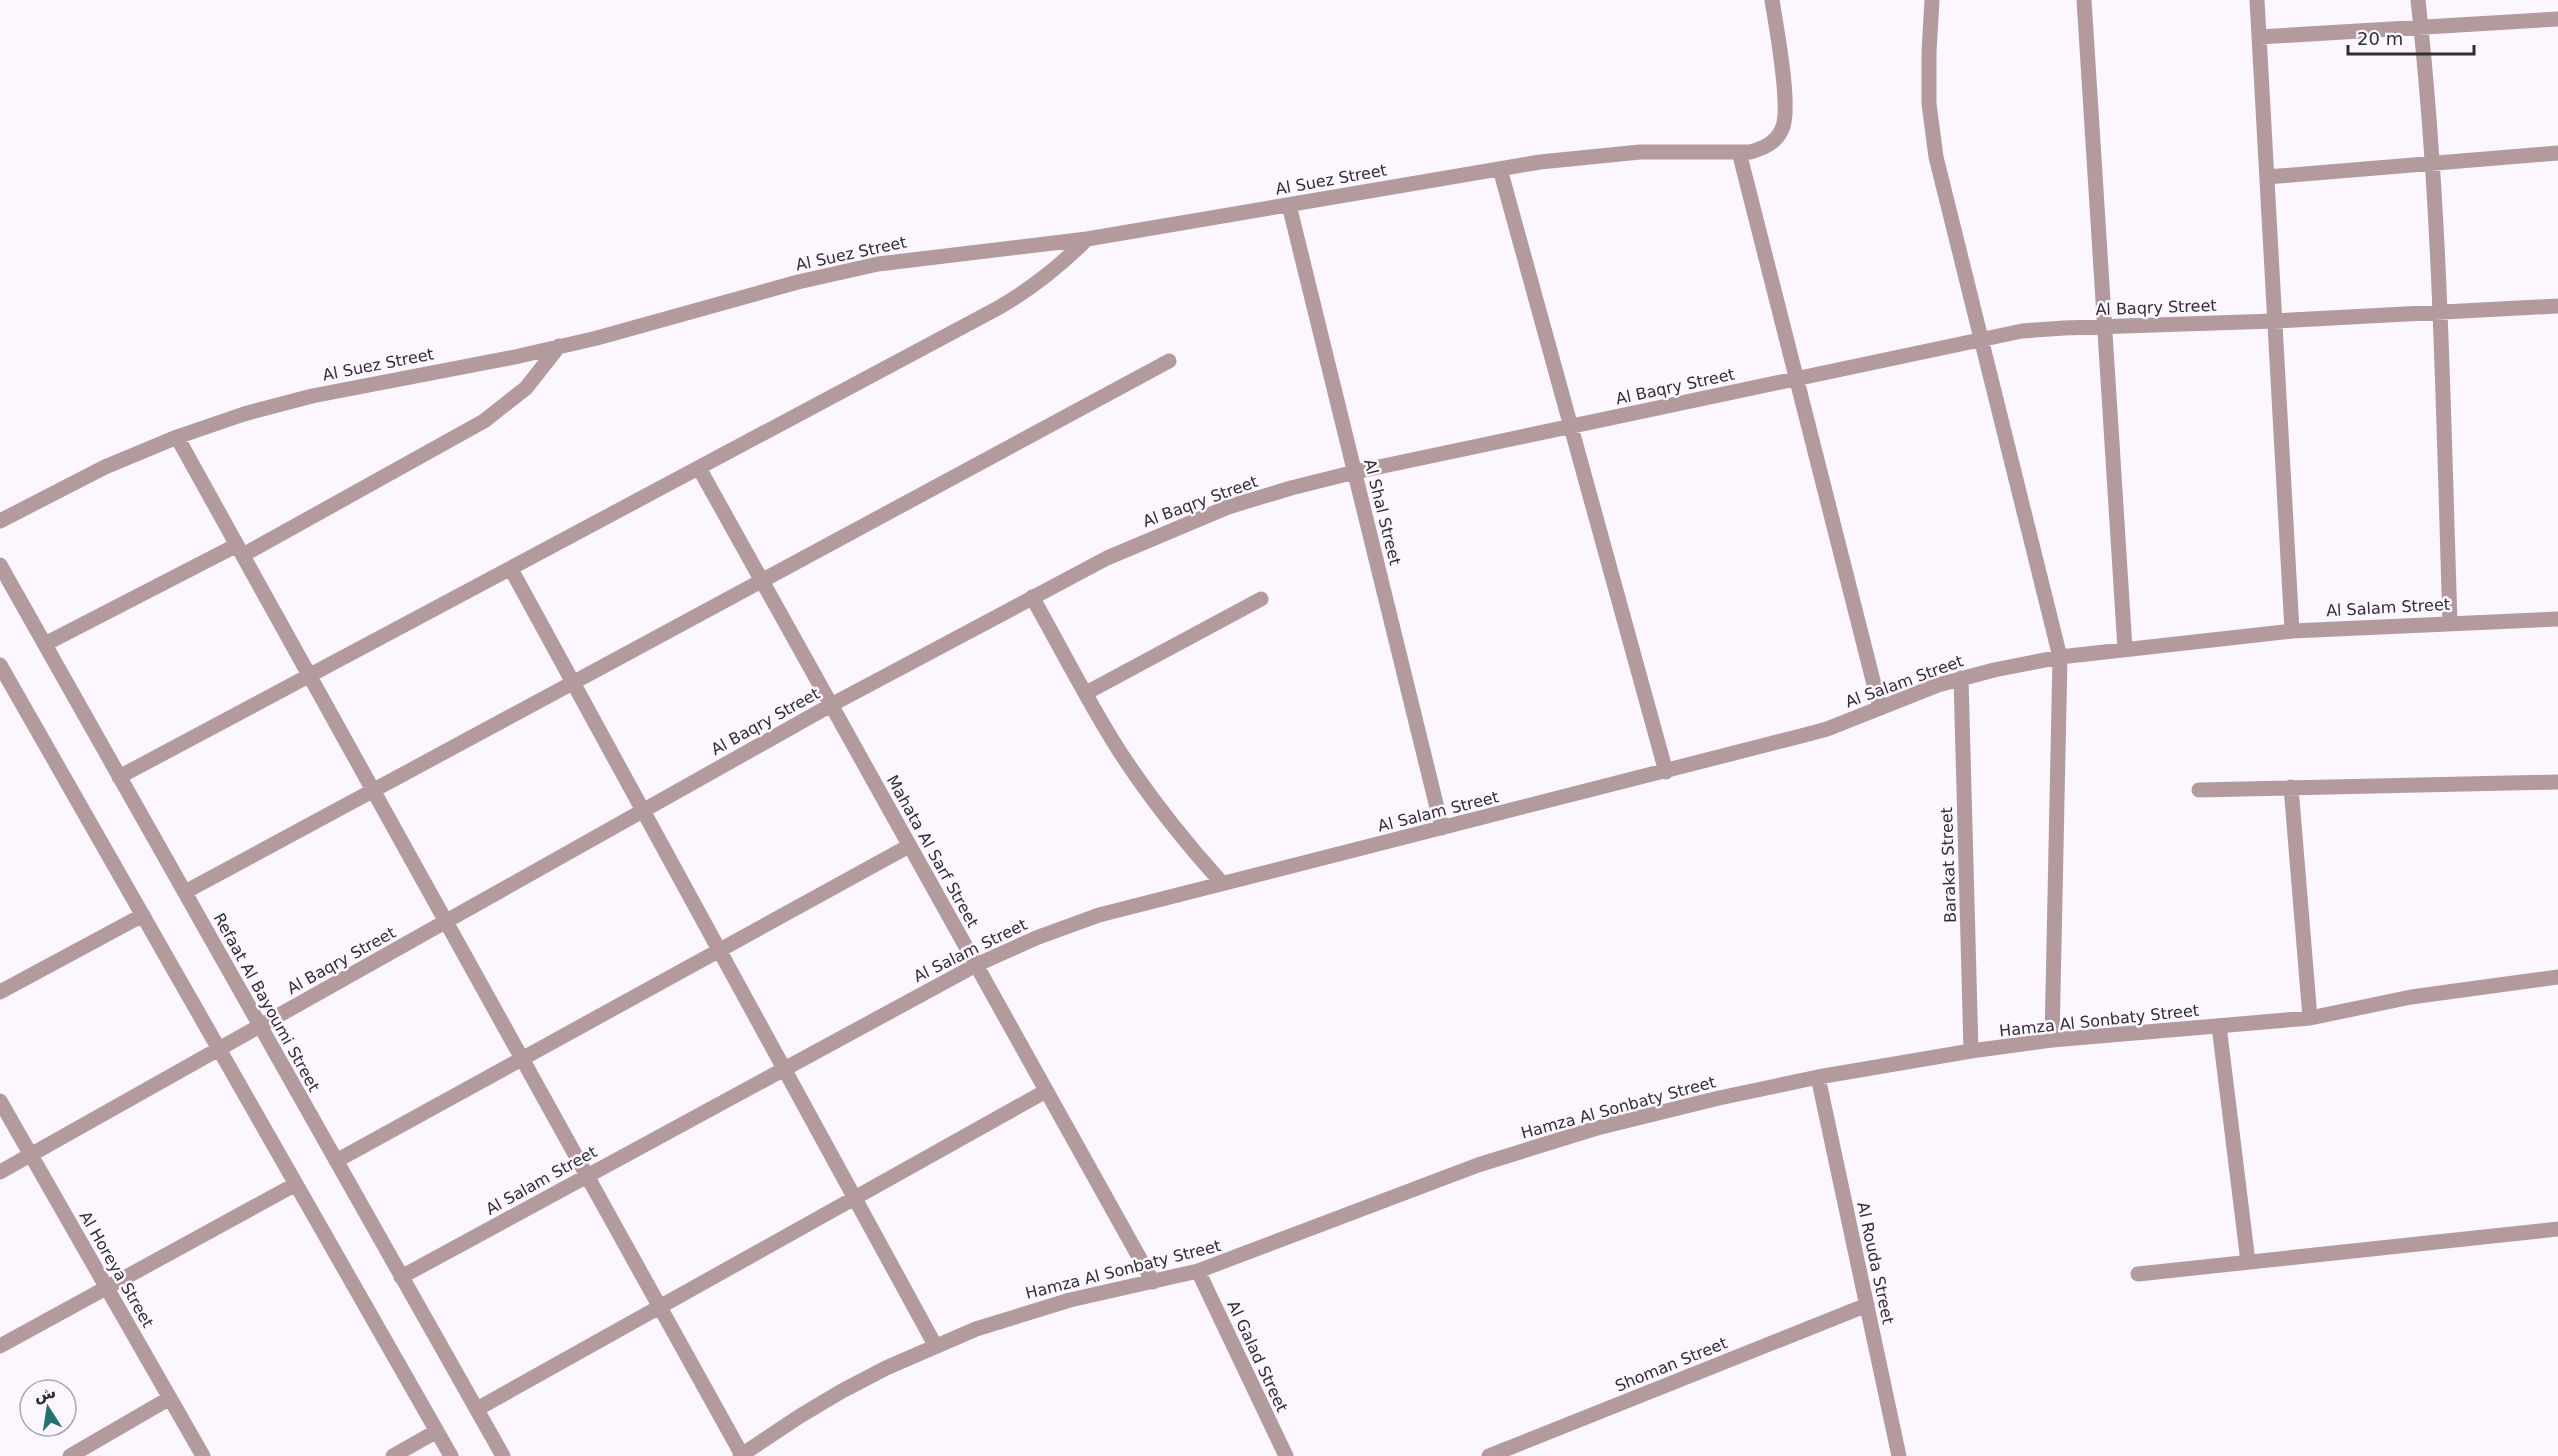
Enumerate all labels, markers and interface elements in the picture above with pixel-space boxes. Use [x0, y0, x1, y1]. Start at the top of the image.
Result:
scale bar [2348, 18, 2474, 56]
text: 20 m [2357, 28, 2403, 49]
street label: Al Suez Street [1274, 160, 1388, 199]
street label: Al Suez Street [794, 232, 908, 274]
street label: Al Baqry Street [2095, 296, 2217, 319]
street label: Al Suez Street [321, 344, 435, 385]
street label: Al Baqry Street [1614, 365, 1736, 408]
street label: Al Shal Street [1360, 457, 1405, 567]
street label: Al Baqry Street [1140, 472, 1260, 531]
street label: Al Salam Street [2326, 595, 2450, 620]
street label: Al Salam Street [1843, 651, 1966, 712]
street label: Al Baqry Street [708, 684, 823, 759]
street label: Mahata Al Sarf Street [883, 772, 982, 931]
street label: Al Salam Street [1376, 787, 1501, 836]
street label: Barakat Street [1937, 807, 1960, 923]
street label: Refaat Al Bayoumi Street [209, 910, 324, 1095]
street label: Al Salam Street [910, 915, 1030, 986]
street label: Al Baqry Street [284, 923, 399, 998]
street label: Hamza Al Sonbaty Street [1998, 1001, 2200, 1040]
street label: Hamza Al Sonbaty Street [1519, 1072, 1718, 1143]
street label: Al Salam Street [482, 1142, 600, 1219]
street label: Al Rouda Street [1853, 1200, 1898, 1326]
street label: Al Horeya Street [76, 1208, 158, 1331]
street label: Hamza Al Sonbaty Street [1023, 1236, 1223, 1303]
street label: Al Galad Street [1223, 1297, 1292, 1415]
street label: Shoman Street [1612, 1333, 1730, 1396]
north arrow [18, 1378, 78, 1438]
text: ش [32, 1382, 58, 1405]

